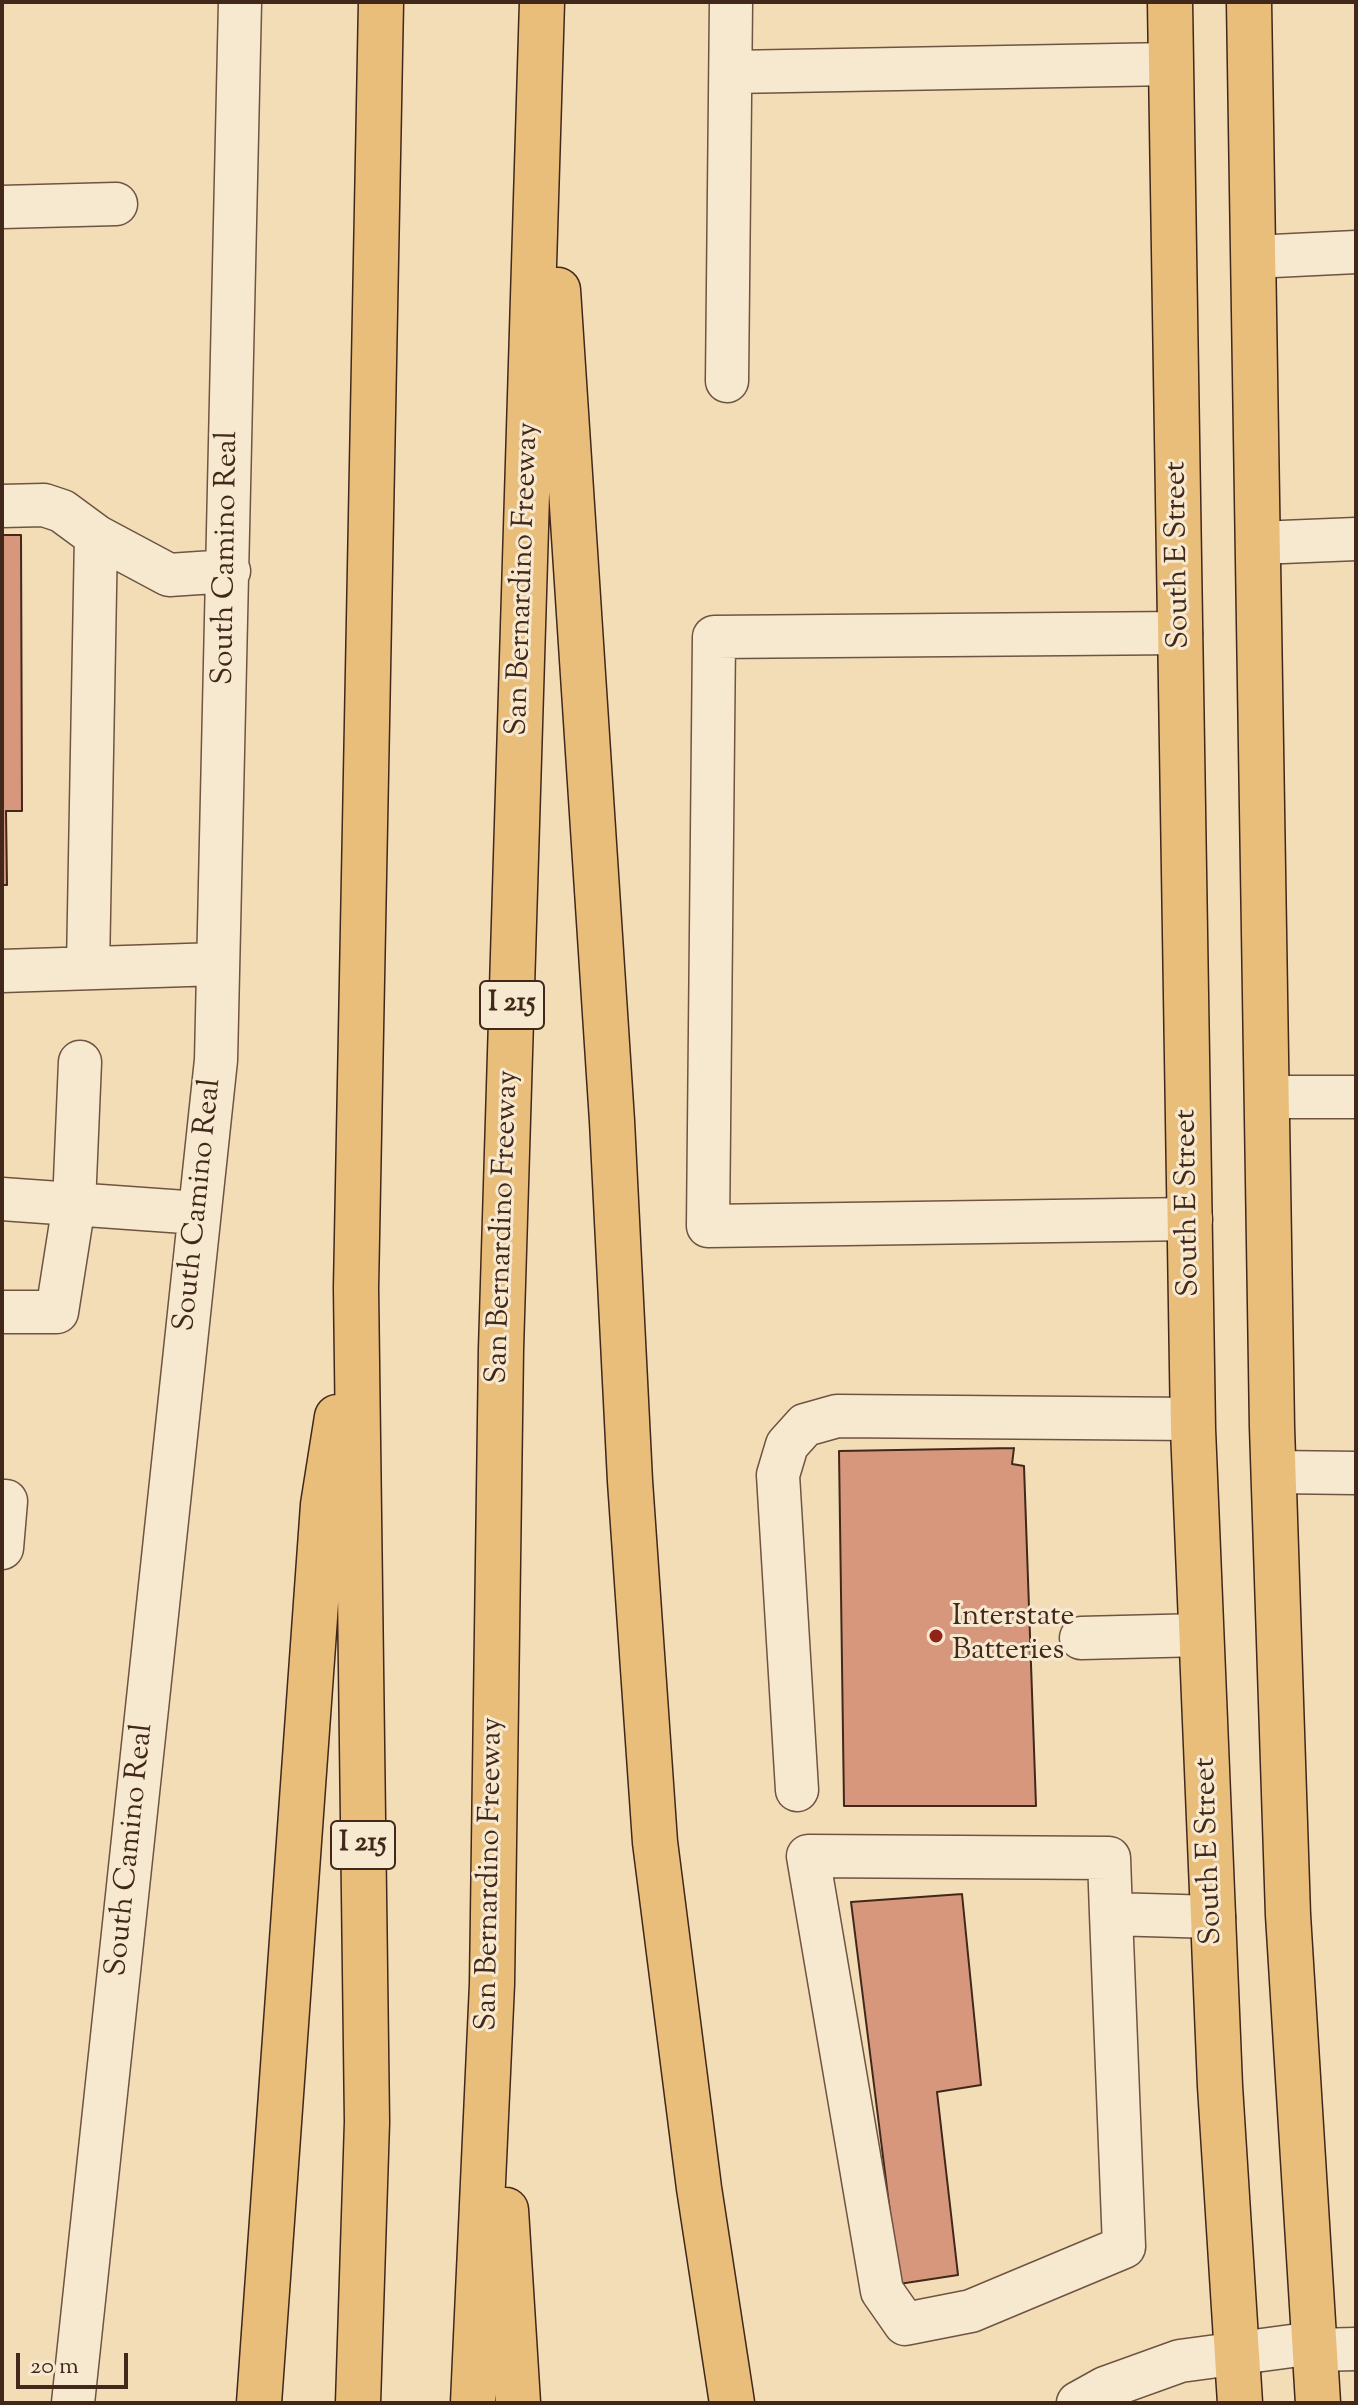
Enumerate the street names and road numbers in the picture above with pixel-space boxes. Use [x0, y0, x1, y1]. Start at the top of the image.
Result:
street label: San Bernardino Freeway [502, 422, 548, 736]
street label: South Camino Real [208, 431, 248, 685]
street label: South E Street [1160, 461, 1200, 649]
road number: I 215 [480, 981, 544, 1029]
street label: San Bernardino Freeway [482, 1070, 528, 1384]
street label: South Camino Real [169, 1077, 231, 1333]
street label: South E Street [1170, 1109, 1210, 1297]
street label: San Bernardino Freeway [471, 1717, 513, 2031]
street label: South Camino Real [101, 1722, 163, 1978]
street label: South E Street [1190, 1757, 1232, 1945]
road number: I 215 [331, 1821, 395, 1869]

